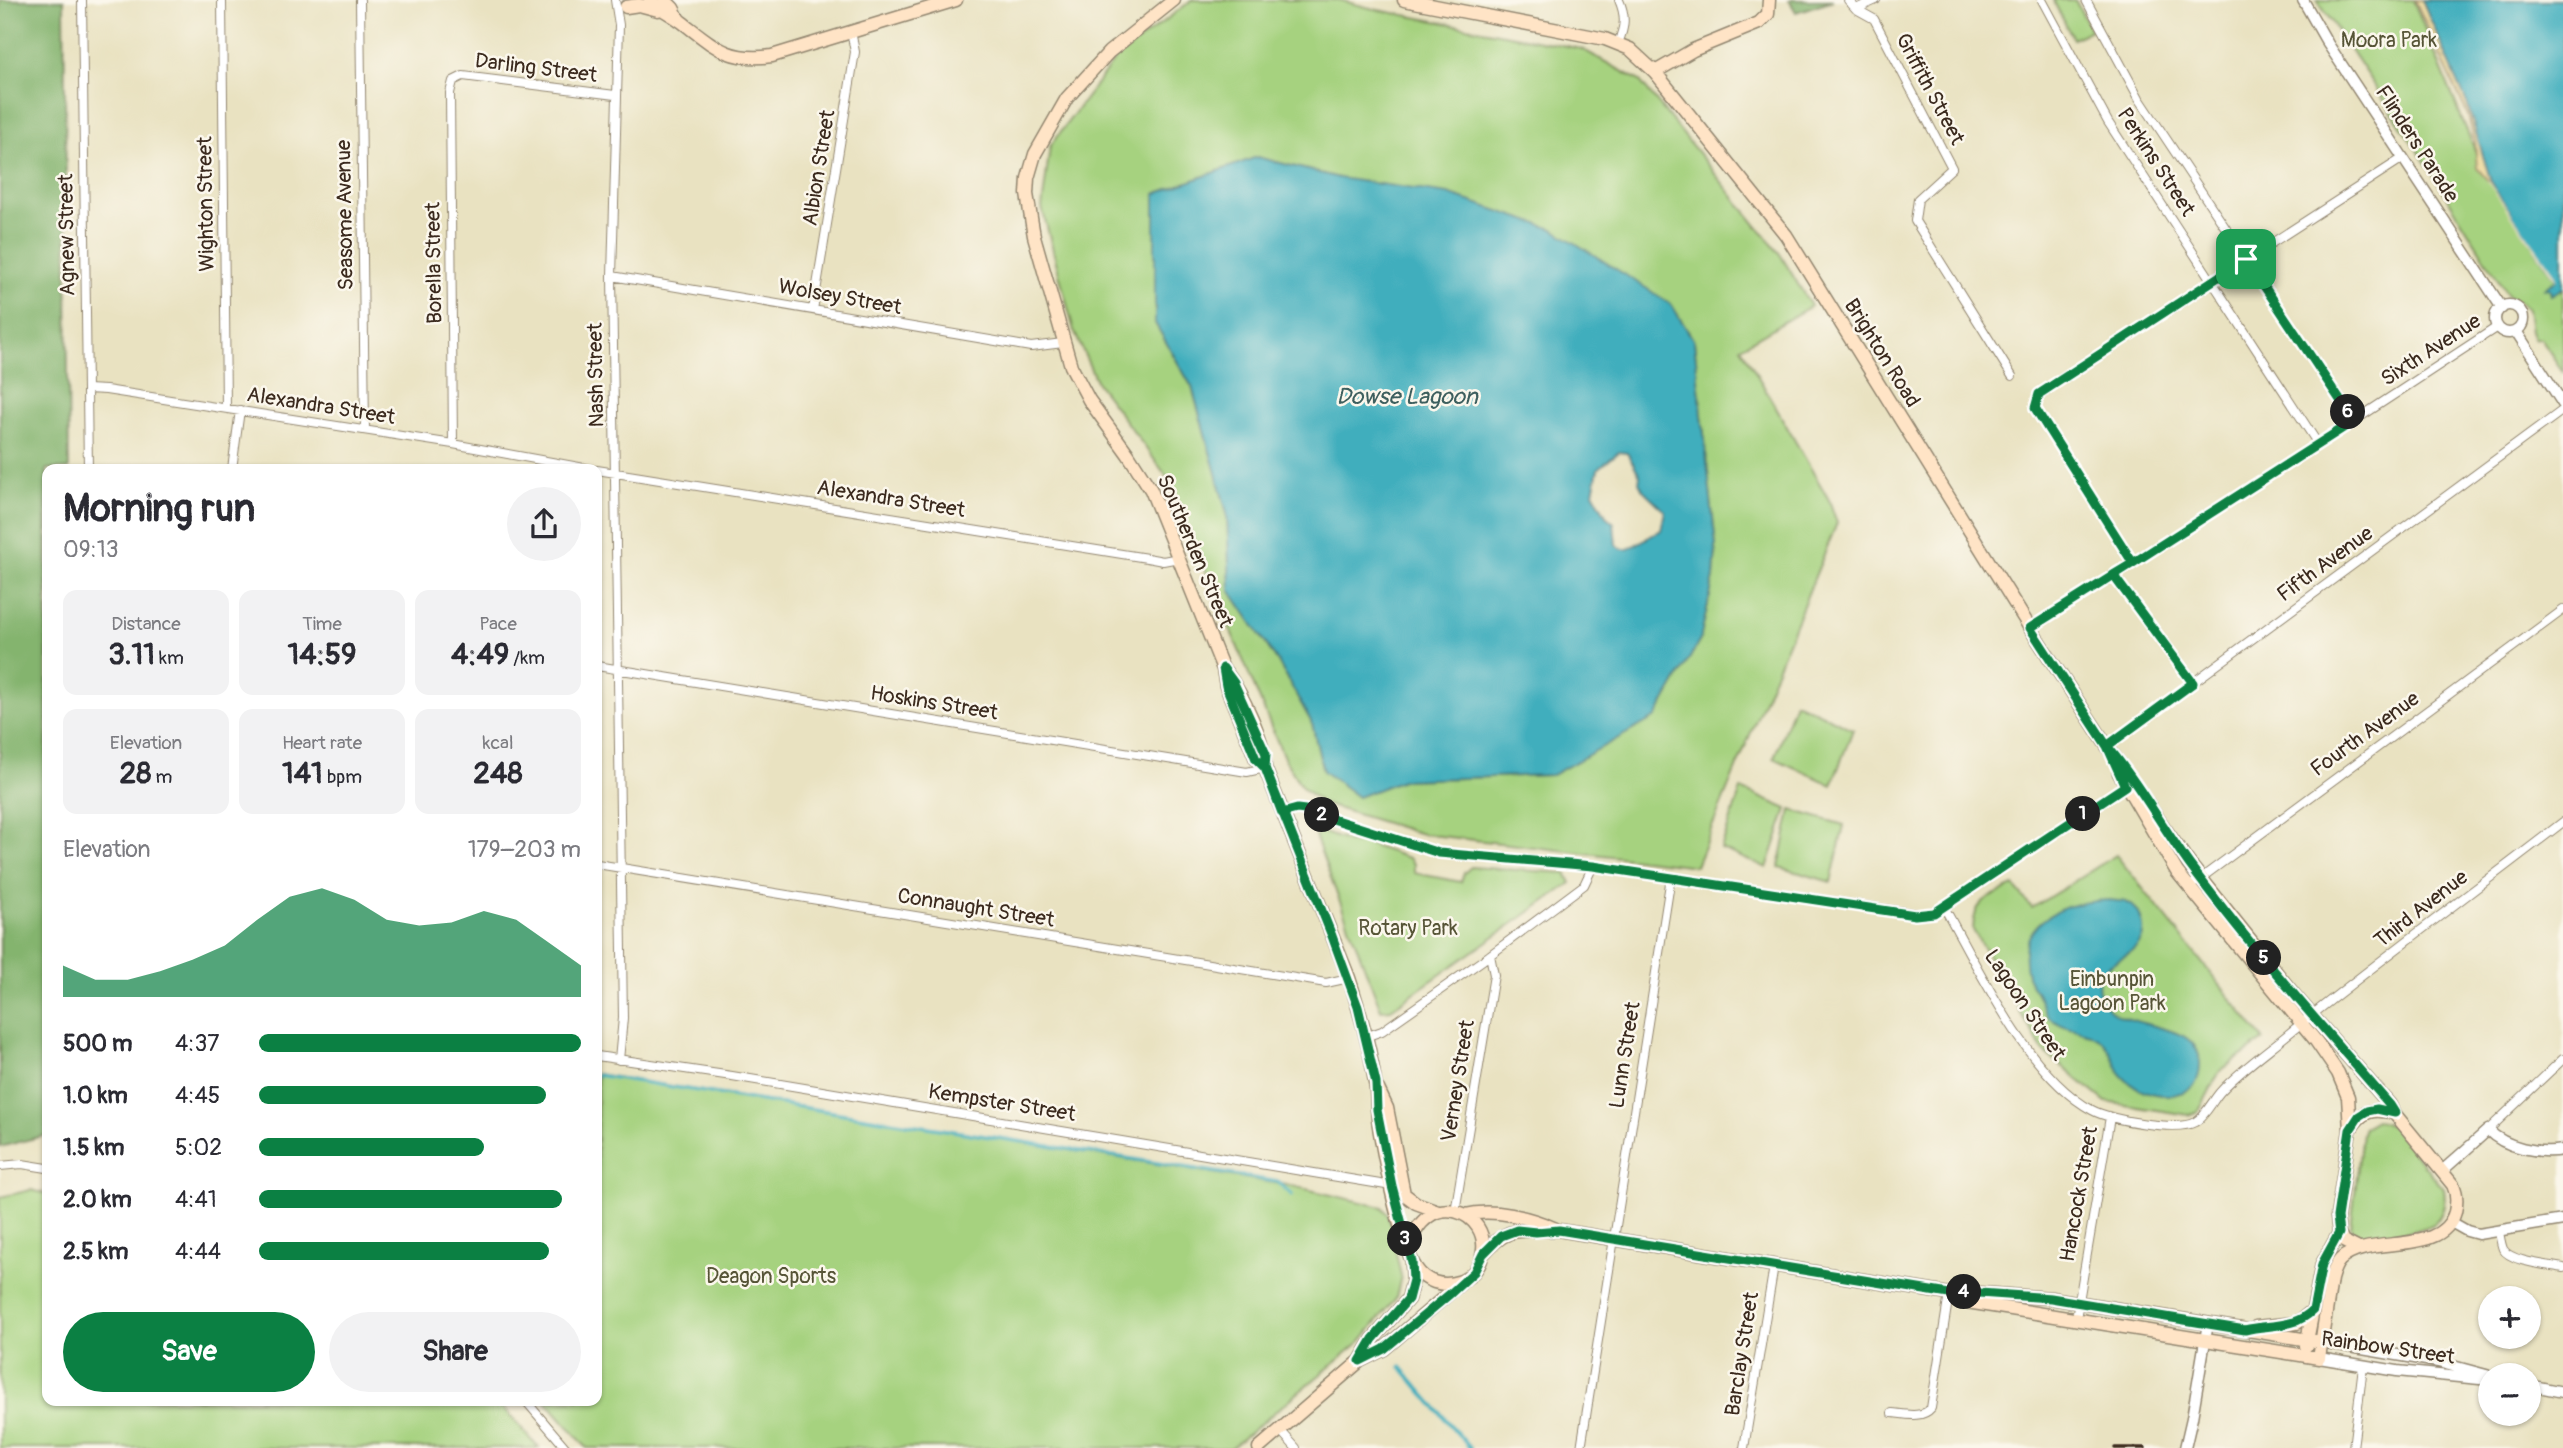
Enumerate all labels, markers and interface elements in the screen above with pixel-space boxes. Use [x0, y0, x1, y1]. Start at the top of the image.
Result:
park label: Moora Park [2341, 27, 2437, 54]
street label: Griffith Street [1889, 29, 1971, 150]
street label: Darling Street [473, 47, 599, 89]
street label: Flinders Parade [2369, 80, 2465, 208]
street label: Perkins Street [2111, 103, 2201, 222]
street label: Albion Street [797, 108, 842, 228]
street label: Wighton Street [191, 136, 221, 272]
street label: Seasome Avenue [330, 139, 360, 290]
street label: Agnew Street [52, 173, 82, 296]
street label: Borella Street [419, 201, 449, 324]
pin [2216, 229, 2276, 289]
icon: arrive [2227, 240, 2265, 278]
street label: Wolsey Street [776, 273, 904, 321]
street label: Brighton Road [1838, 294, 1926, 412]
street label: Sixth Avenue [2376, 307, 2487, 392]
street label: Nash Street [582, 322, 610, 428]
street label: Alexandra Street [245, 381, 398, 431]
water label: Dowse Lagoon [1336, 382, 1479, 411]
pin: 6 [2330, 394, 2366, 430]
text: 6 [2342, 399, 2353, 423]
street label: Southerden Street [1151, 470, 1240, 632]
street label: Alexandra Street [815, 474, 968, 524]
text: Morning run [63, 485, 255, 533]
button: share [507, 487, 581, 561]
street label: Fifth Avenue [2272, 520, 2379, 608]
text: 09:13 [63, 535, 119, 564]
text: Distance [111, 612, 181, 636]
text: Time [302, 612, 342, 636]
text: Pace [479, 612, 517, 636]
text: 3.11 [108, 636, 155, 673]
text: 14:59 [288, 636, 356, 673]
text: 4:49 [451, 636, 509, 673]
text: km [155, 646, 184, 670]
text: /km [509, 646, 545, 670]
street label: Hoskins Street [868, 680, 1000, 726]
street label: Fourth Avenue [2305, 685, 2425, 783]
text: Elevation [110, 731, 182, 755]
text: Heart rate [282, 731, 362, 755]
text: kcal [483, 731, 513, 755]
text: 28 [120, 755, 151, 792]
text: 141 [282, 755, 323, 792]
text: 248 [473, 755, 523, 792]
text: m [151, 765, 172, 789]
text: bpm [323, 765, 362, 789]
pin: 1 [2066, 796, 2100, 832]
pin: 2 [1304, 798, 1340, 832]
text: 1 [2079, 801, 2086, 825]
text: 2 [1316, 802, 1327, 826]
text: Elevation [63, 835, 151, 864]
text: 179–203 m [468, 835, 581, 864]
street label: Third Avenue [2369, 864, 2474, 954]
street label: Connaught Street [896, 882, 1057, 934]
park label: Rotary Park [1358, 915, 1458, 942]
pin: 5 [2246, 940, 2282, 976]
street label: Lagoon Street [1978, 944, 2072, 1066]
text: 5 [2258, 945, 2269, 969]
park label: Einbunpin Lagoon Park [2058, 966, 2166, 1017]
street label: Lunn Street [1603, 999, 1647, 1110]
street label: Verney Street [1435, 1018, 1481, 1144]
text: 500 m [63, 1029, 132, 1058]
text: 4:37 [175, 1029, 219, 1058]
street label: Kempster Street [927, 1078, 1078, 1128]
text: 1.0 km [63, 1081, 128, 1110]
text: 4:45 [175, 1081, 220, 1110]
street label: Hancock Street [2054, 1124, 2104, 1264]
text: 1.5 km [63, 1133, 125, 1162]
text: 5:02 [175, 1133, 222, 1162]
text: 2.0 km [63, 1185, 132, 1214]
text: 4:41 [175, 1185, 217, 1214]
pin: 3 [1388, 1222, 1422, 1256]
text: 3 [1399, 1226, 1410, 1250]
text: 2.5 km [63, 1237, 128, 1266]
text: 4:44 [175, 1237, 221, 1266]
park label: Deagon Sports [706, 1263, 837, 1290]
pin: 4 [1946, 1274, 1982, 1310]
text: 4 [1958, 1279, 1969, 1303]
map controls [2478, 1286, 2541, 1426]
button: + [2478, 1286, 2541, 1349]
street label: Barclay Street [1719, 1290, 1765, 1418]
button: Save [63, 1312, 315, 1392]
button: Share [329, 1312, 581, 1392]
street label: Rainbow Street [2320, 1325, 2457, 1371]
button: − [2478, 1363, 2541, 1426]

